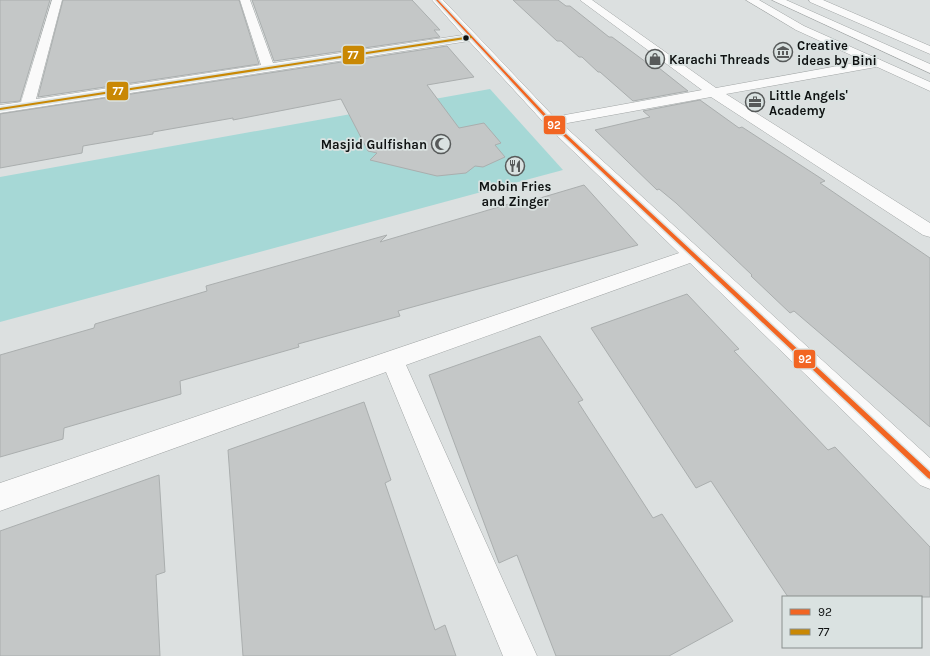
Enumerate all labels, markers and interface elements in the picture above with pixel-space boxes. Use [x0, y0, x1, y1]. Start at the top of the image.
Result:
unlabelled marker [461, 33, 471, 43]
place label: Creative ideas by Bini [797, 38, 877, 68]
museum icon: Creative ideas by Bini [772, 41, 794, 63]
line badge: 77 [342, 45, 365, 65]
shop icon: Karachi Threads [644, 48, 666, 70]
text: 77 [348, 49, 359, 62]
place label: Karachi Threads [669, 52, 770, 67]
line badge: 77 [106, 81, 129, 101]
text: 77 [113, 85, 124, 98]
place label: Little Angels' Academy [769, 88, 848, 118]
office icon: Little Angels' Academy [744, 91, 766, 113]
line badge: 92 [543, 115, 566, 135]
text: 92 [547, 119, 561, 132]
mosque icon: Masjid Gulfishan [430, 133, 452, 155]
place label: Masjid Gulfishan [321, 137, 427, 152]
restaurant icon: Mobin Fries and Zinger [504, 155, 526, 177]
place label: Mobin Fries and Zinger [479, 179, 551, 209]
line badge: 92 [793, 349, 816, 369]
text: 92 [798, 353, 812, 366]
legend [782, 596, 922, 648]
text: 92 [818, 605, 832, 619]
text: 77 [818, 625, 830, 639]

